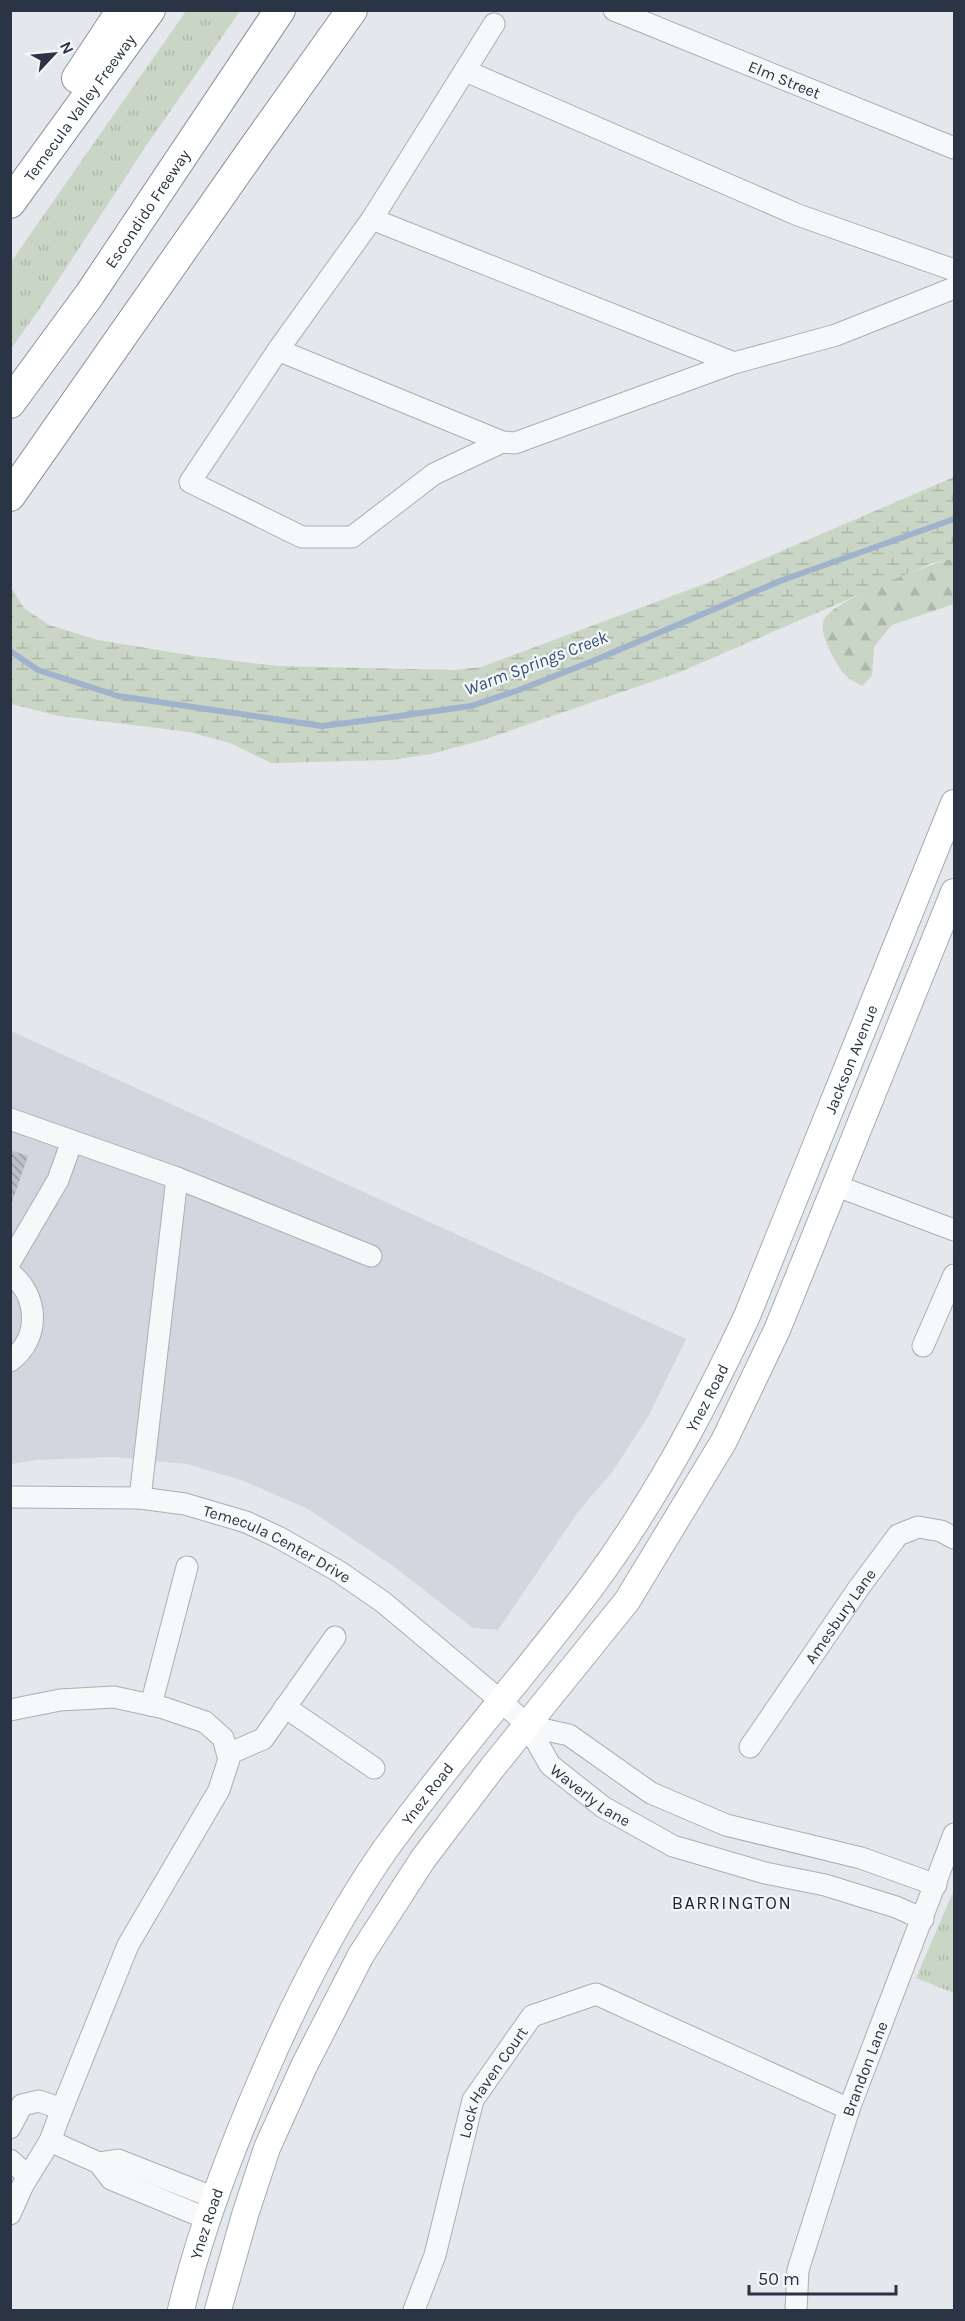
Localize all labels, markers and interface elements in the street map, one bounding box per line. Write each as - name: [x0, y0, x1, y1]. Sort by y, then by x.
- north arrow: [24, 24, 84, 84]
- street label: Temecula Valley Freeway: [20, 30, 140, 185]
- text: N: [56, 38, 78, 57]
- street label: Elm Street: [745, 57, 823, 103]
- street label: Escondido Freeway: [101, 145, 194, 272]
- water label: Warm Springs Creek: [461, 625, 612, 700]
- street label: Jackson Avenue: [821, 1002, 882, 1116]
- street label: Ynez Road: [682, 1361, 733, 1435]
- street label: Temecula Center Drive: [201, 1501, 354, 1587]
- street label: Amesbury Lane: [801, 1565, 880, 1667]
- street label: Ynez Road: [397, 1759, 458, 1829]
- street label: Waverly Lane: [546, 1760, 634, 1830]
- district label: BARRINGTON: [672, 1892, 792, 1914]
- street label: Brandon Lane: [838, 2019, 892, 2119]
- street label: Lock Haven Court: [455, 2023, 532, 2140]
- street label: Ynez Road: [186, 2186, 227, 2262]
- scale bar: [749, 2258, 896, 2296]
- text: 50 m: [758, 2268, 800, 2290]

